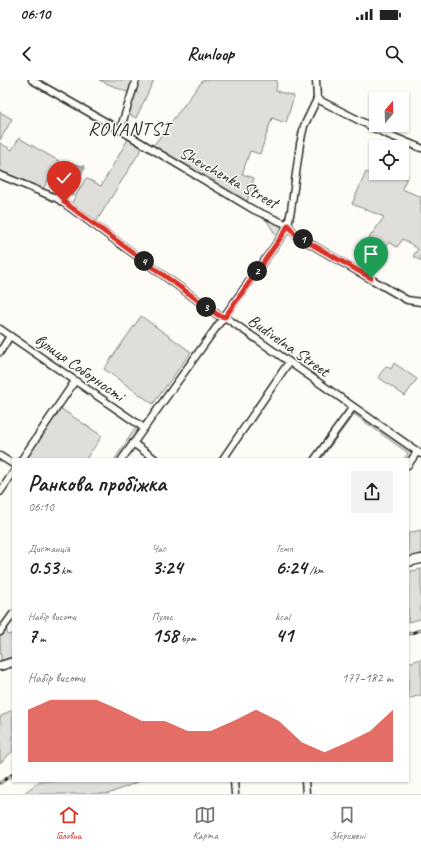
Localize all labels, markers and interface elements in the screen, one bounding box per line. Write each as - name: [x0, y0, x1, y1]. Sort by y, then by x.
- text: 06:10: [20, 5, 50, 24]
- icon: back: [16, 43, 38, 65]
- text: Runloop: [187, 43, 234, 65]
- icon: search: [383, 43, 405, 65]
- north arrow: [369, 92, 409, 132]
- map controls: [369, 92, 409, 180]
- district label: ROVANTSI: [88, 117, 173, 141]
- button: locate: [369, 140, 409, 180]
- street label: Shevchenka Street: [176, 142, 284, 214]
- pin: [47, 161, 81, 202]
- icon: check: [53, 167, 75, 189]
- pin: 1: [293, 229, 313, 249]
- text: 1: [301, 232, 305, 246]
- pin: [354, 237, 388, 278]
- icon: arrive: [360, 243, 382, 265]
- pin: 4: [134, 251, 154, 271]
- text: 4: [142, 254, 146, 268]
- pin: 2: [247, 261, 267, 281]
- text: 2: [255, 264, 259, 278]
- pin: 3: [196, 297, 216, 317]
- text: 3: [204, 300, 208, 314]
- street label: Budivelna Street: [244, 310, 336, 383]
- street label: вулиця Соборності: [31, 329, 130, 407]
- text: Ранкова пробіжка: [28, 470, 166, 498]
- button: share: [351, 471, 393, 513]
- text: 06:10: [28, 499, 54, 515]
- text: Дистанція: [28, 541, 70, 555]
- text: Час: [152, 541, 166, 555]
- text: Темп: [275, 541, 293, 555]
- text: 0.53: [28, 555, 59, 580]
- text: 3:24: [152, 555, 183, 580]
- text: 6:24: [275, 555, 307, 580]
- text: km: [59, 563, 72, 577]
- text: /km: [307, 563, 324, 577]
- text: Набір висоти: [28, 609, 76, 623]
- text: Пульс: [152, 609, 173, 623]
- text: kcal: [275, 609, 290, 623]
- text: 7: [28, 623, 37, 648]
- text: 158: [152, 623, 178, 648]
- text: 41: [275, 623, 293, 648]
- text: m: [37, 631, 46, 645]
- text: bpm: [178, 631, 196, 645]
- text: Набір висоти: [28, 670, 85, 686]
- text: 177–182 m: [342, 670, 393, 686]
- tab: Головна: [56, 804, 81, 842]
- tab: Карта: [193, 804, 218, 842]
- tab: Збережені: [329, 804, 365, 842]

